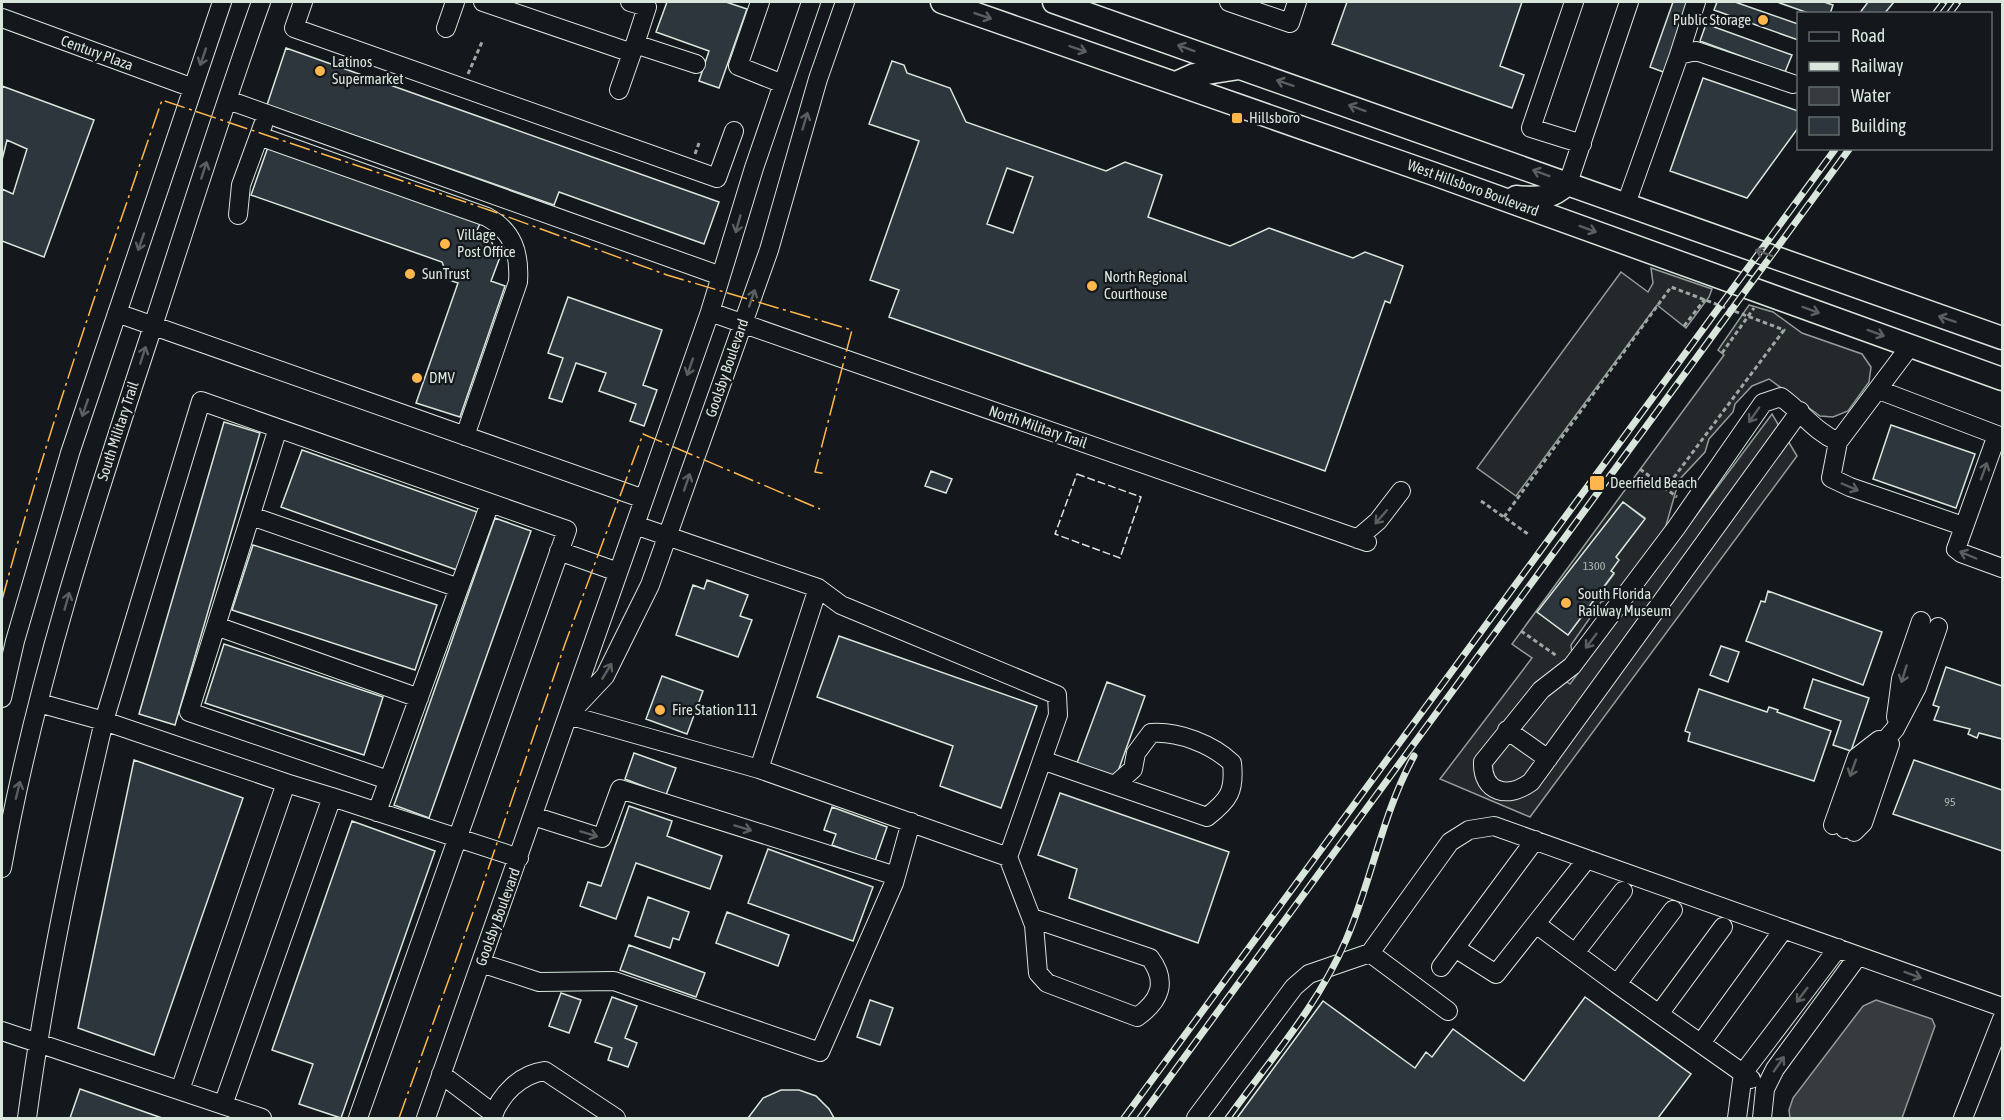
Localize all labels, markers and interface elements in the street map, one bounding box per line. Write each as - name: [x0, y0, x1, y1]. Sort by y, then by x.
- one-way arrow: [973, 11, 992, 22]
- place label: Public Storage: [1673, 11, 1751, 28]
- legend: [1797, 12, 1992, 150]
- marker: Public Storage: [1756, 13, 1770, 27]
- text: Road: [1851, 25, 1885, 46]
- street label: Century Plaza: [59, 32, 136, 73]
- one-way arrow: [1177, 42, 1196, 53]
- one-way arrow: [1068, 44, 1087, 55]
- one-way arrow: [197, 47, 208, 66]
- place label: Latinos Supermarket: [332, 53, 404, 87]
- text: Railway: [1851, 55, 1903, 76]
- marker: Latinos Supermarket: [313, 64, 327, 78]
- one-way arrow: [1276, 77, 1295, 88]
- text: Water: [1851, 85, 1891, 106]
- one-way arrow: [1348, 102, 1367, 113]
- place label: Hillsboro: [1249, 109, 1300, 126]
- marker: Hillsboro: [1230, 111, 1244, 125]
- one-way arrow: [800, 112, 811, 131]
- text: Building: [1851, 115, 1906, 136]
- street label: West Hillsboro Boulevard: [1405, 156, 1541, 219]
- one-way arrow: [200, 161, 211, 180]
- one-way arrow: [1532, 167, 1550, 178]
- one-way arrow: [732, 214, 743, 233]
- one-way arrow: [1578, 225, 1597, 236]
- place label: Village Post Office: [457, 226, 516, 260]
- one-way arrow: [135, 232, 146, 251]
- marker: Village Post Office: [438, 237, 452, 251]
- one-way arrow: [1755, 247, 1774, 258]
- place label: SunTrust: [422, 265, 470, 282]
- marker: SunTrust: [403, 267, 417, 281]
- place label: North Regional Courthouse: [1104, 268, 1187, 302]
- marker: North Regional Courthouse: [1085, 279, 1099, 293]
- one-way arrow: [747, 289, 758, 308]
- one-way arrow: [1801, 305, 1820, 316]
- one-way arrow: [1938, 312, 1957, 323]
- street label: Goolsby Boulevard: [702, 316, 751, 419]
- one-way arrow: [1866, 328, 1884, 339]
- one-way arrow: [139, 346, 150, 365]
- one-way arrow: [684, 357, 695, 376]
- place label: DMV: [429, 369, 455, 386]
- marker: DMV: [410, 371, 424, 385]
- street label: South Military Trail: [93, 379, 142, 483]
- one-way arrow: [79, 398, 90, 417]
- street label: North Military Trail: [987, 402, 1090, 451]
- one-way arrow: [1748, 406, 1760, 422]
- one-way arrow: [1979, 463, 1990, 481]
- one-way arrow: [682, 473, 693, 492]
- marker: Deerfield Beach: [1588, 474, 1606, 492]
- place label: Deerfield Beach: [1610, 474, 1697, 491]
- one-way arrow: [1841, 482, 1859, 493]
- one-way arrow: [1374, 509, 1387, 525]
- one-way arrow: [1959, 549, 1977, 560]
- house number: 1300: [1583, 559, 1606, 573]
- place label: South Florida Railway Museum: [1578, 585, 1671, 619]
- one-way arrow: [62, 592, 73, 611]
- marker: South Florida Railway Museum: [1559, 596, 1573, 610]
- one-way arrow: [1585, 633, 1598, 649]
- one-way arrow: [601, 663, 613, 680]
- one-way arrow: [1898, 664, 1909, 683]
- place label: Fire Station 111: [672, 701, 758, 718]
- marker: Fire Station 111: [653, 703, 667, 717]
- one-way arrow: [1847, 758, 1858, 776]
- one-way arrow: [12, 781, 24, 800]
- house number: 95: [1944, 795, 1956, 809]
- one-way arrow: [733, 823, 752, 834]
- one-way arrow: [579, 829, 598, 840]
- street label: Goolsby Boulevard: [472, 866, 523, 968]
- one-way arrow: [1904, 971, 1922, 982]
- one-way arrow: [1796, 987, 1809, 1003]
- one-way arrow: [1773, 1057, 1785, 1073]

